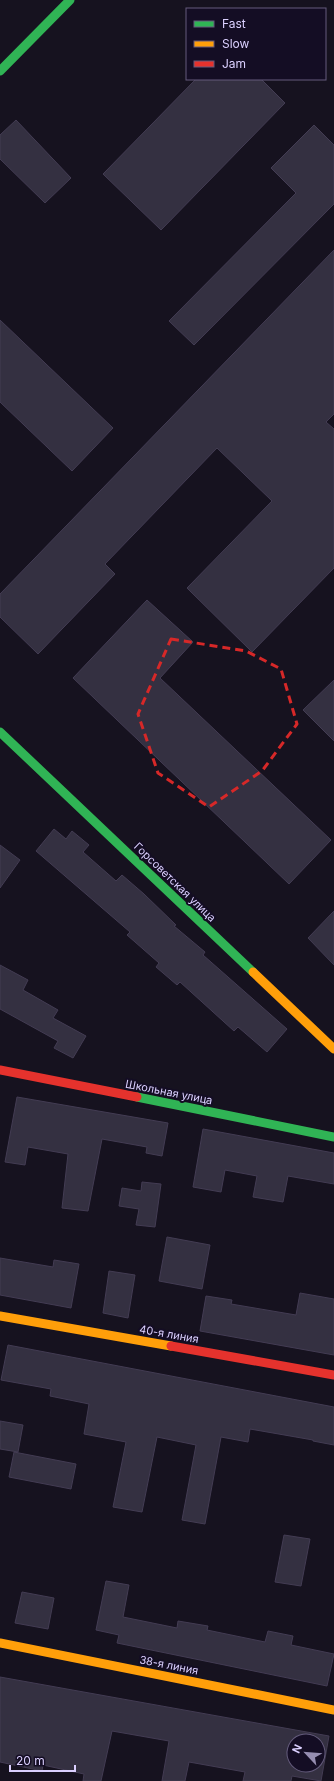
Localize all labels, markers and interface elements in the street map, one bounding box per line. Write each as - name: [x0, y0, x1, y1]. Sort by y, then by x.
- legend: [186, 8, 326, 80]
- text: Fast: [222, 16, 246, 31]
- text: Slow: [222, 36, 250, 51]
- text: Jam: [222, 56, 246, 71]
- street label: Горсоветская улица: [131, 839, 219, 925]
- street label: Школьная улица: [124, 1077, 214, 1107]
- street label: 40-я линия: [138, 1322, 200, 1346]
- street label: 38-я линия: [138, 1652, 200, 1678]
- north arrow: [286, 1733, 326, 1773]
- text: N: [289, 1742, 305, 1755]
- scale bar: [10, 1747, 75, 1773]
- text: 20 m: [16, 1753, 45, 1768]

